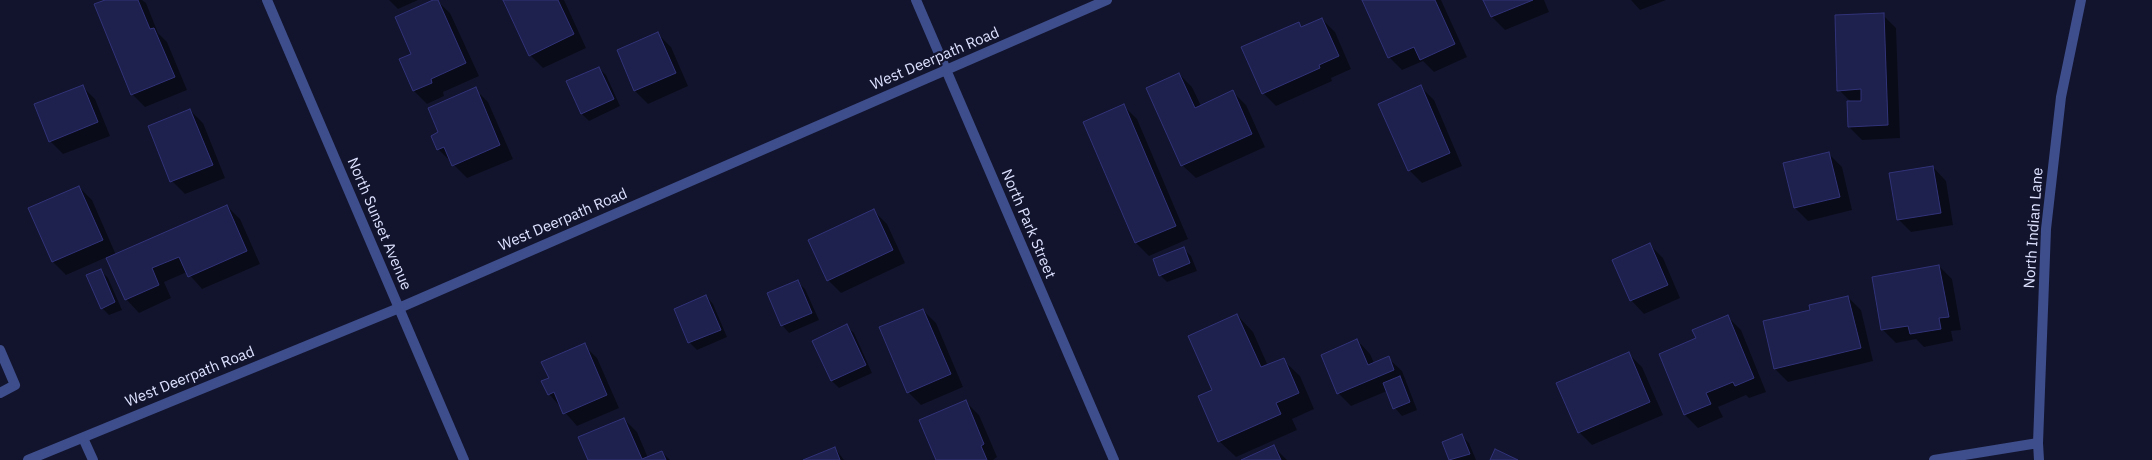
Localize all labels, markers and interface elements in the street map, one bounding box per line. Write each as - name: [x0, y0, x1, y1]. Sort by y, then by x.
- street label: West Deerpath Road: [868, 24, 1002, 94]
- street label: North Sunset Avenue: [343, 155, 415, 293]
- street label: North Park Street: [997, 167, 1059, 281]
- street label: North Indian Lane: [2021, 167, 2047, 289]
- street label: West Deerpath Road: [496, 185, 630, 255]
- street label: West Deerpath Road: [123, 343, 257, 411]

